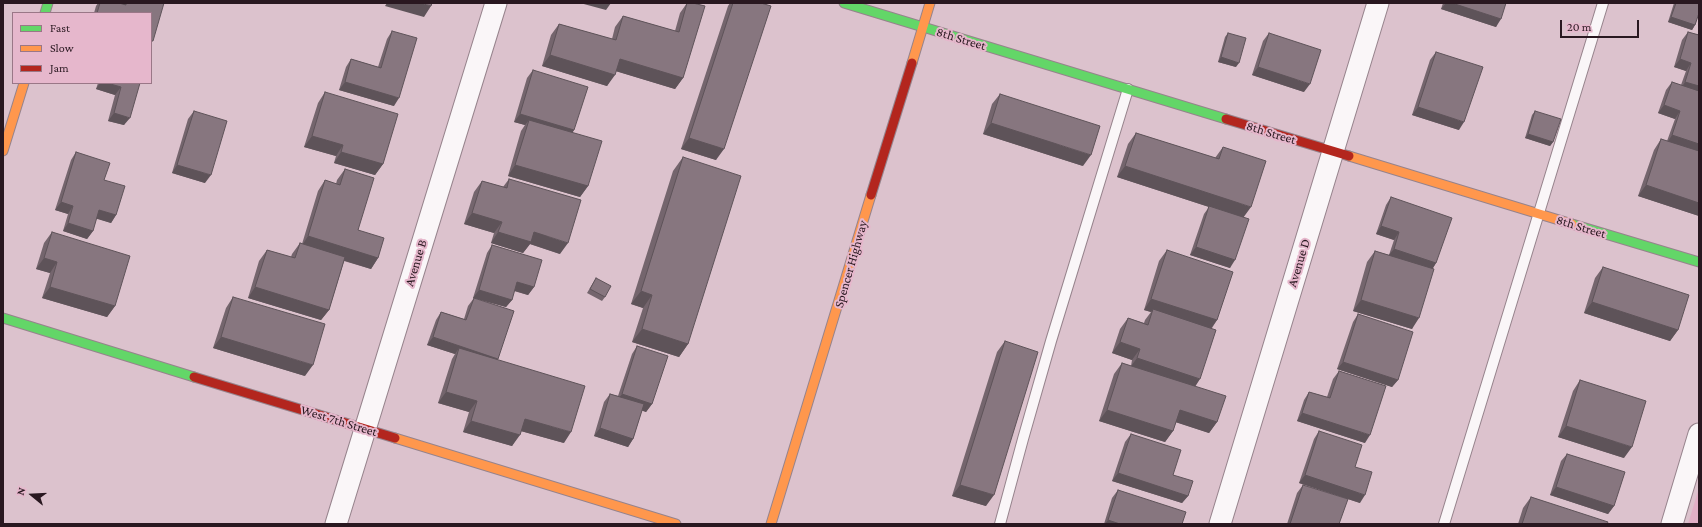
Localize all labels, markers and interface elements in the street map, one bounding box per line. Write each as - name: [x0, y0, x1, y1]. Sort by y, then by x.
- legend: [12, 12, 152, 84]
- scale bar: [1562, 12, 1641, 38]
- text: 20 m: [1567, 20, 1591, 34]
- text: Fast: [50, 21, 70, 35]
- street label: 8th Street: [934, 24, 988, 54]
- text: Slow: [50, 41, 74, 55]
- text: Jam: [50, 61, 69, 75]
- street label: 8th Street: [1244, 118, 1298, 148]
- street label: 8th Street: [1554, 212, 1608, 242]
- street label: Spencer Highway: [831, 218, 871, 310]
- street label: Avenue D: [1284, 237, 1314, 289]
- street label: Avenue B: [402, 238, 430, 288]
- street label: West 7th Street: [299, 402, 379, 440]
- north arrow: [12, 475, 52, 515]
- text: N: [14, 486, 27, 497]

